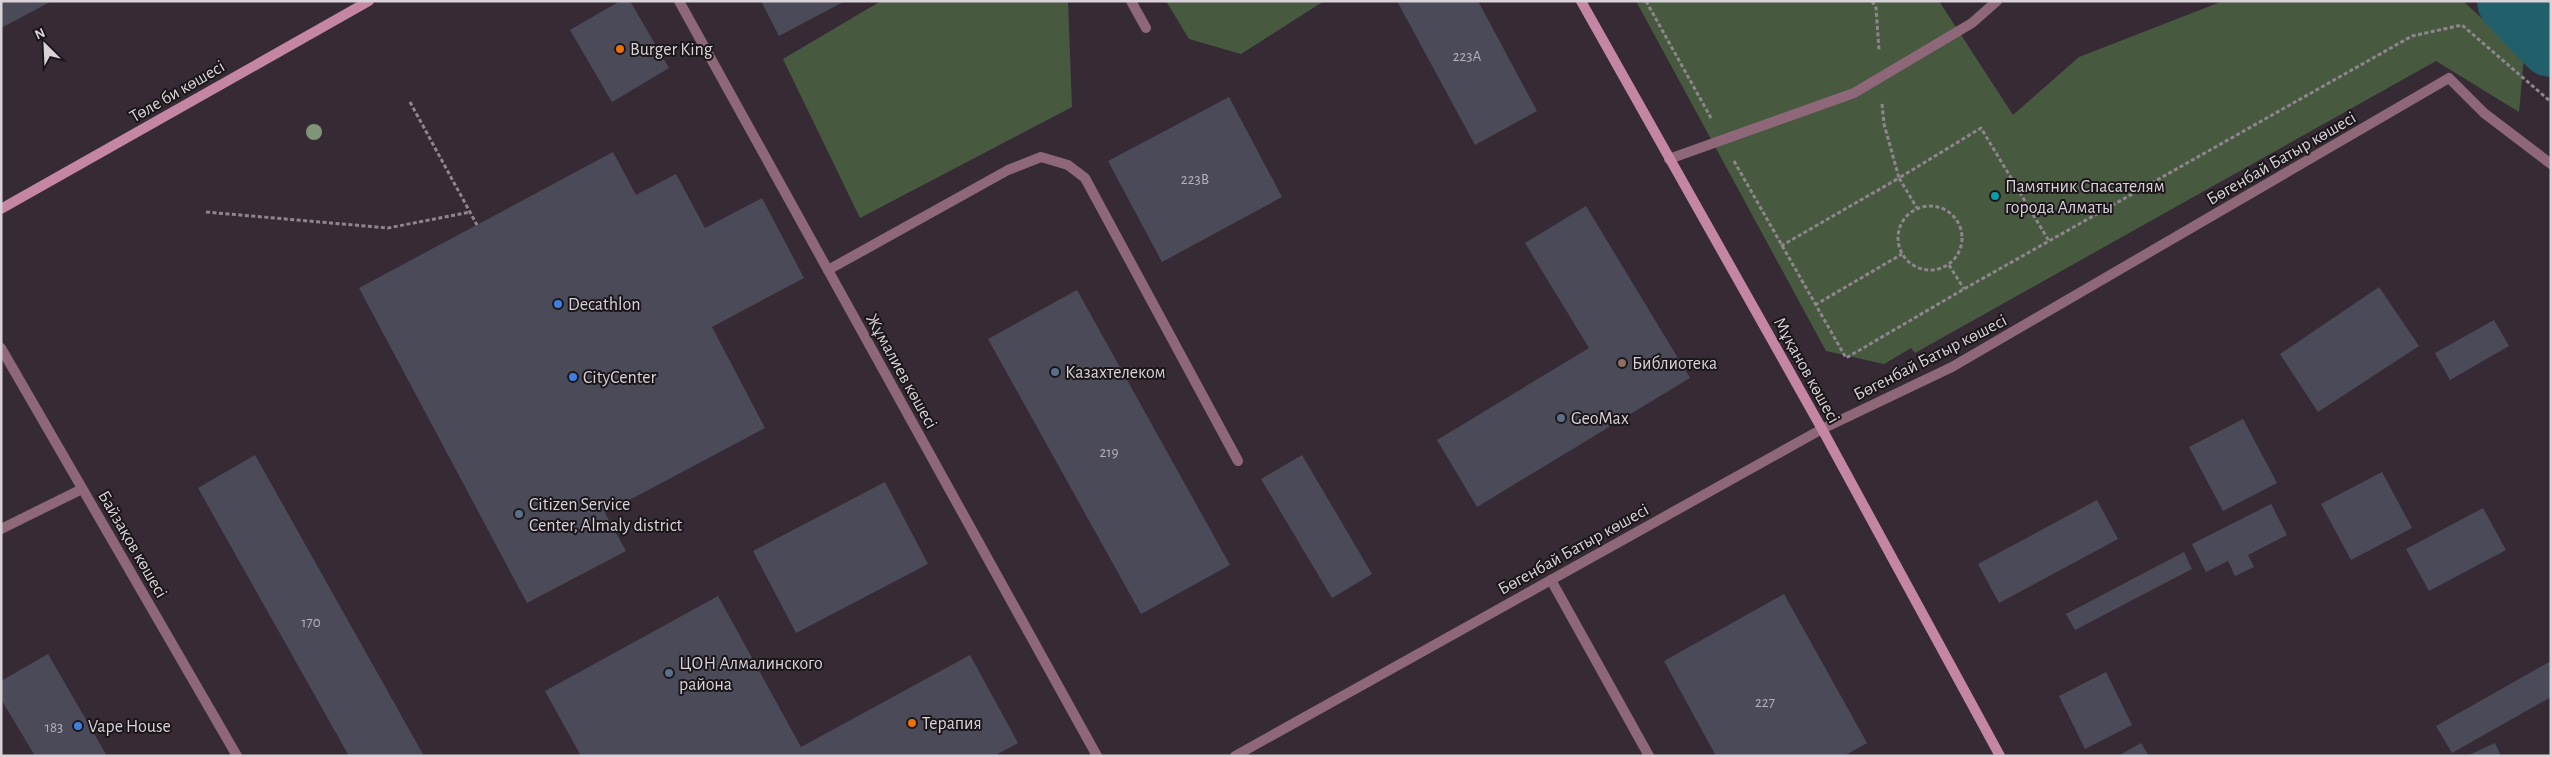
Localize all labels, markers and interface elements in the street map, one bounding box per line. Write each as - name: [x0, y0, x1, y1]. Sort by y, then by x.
- north arrow: [20, 20, 70, 70]
- text: N: [33, 26, 47, 42]
- place label: Burger King: [630, 41, 713, 59]
- marker: Burger King: [614, 43, 626, 55]
- house number: 223А: [1453, 49, 1482, 64]
- street label: Төле би көшесі: [127, 57, 228, 126]
- street label: Бөгенбай Батыр көшесі: [2203, 108, 2359, 209]
- house number: 223В: [1181, 172, 1209, 187]
- place label: Памятник Спасателям города Алматы: [2005, 178, 2165, 217]
- marker: Памятник Спасателям города Алматы: [1989, 190, 2001, 202]
- place label: Decathlon: [568, 296, 641, 314]
- marker: Decathlon: [552, 298, 564, 310]
- street label: Жұмалиев көшесі: [862, 311, 940, 432]
- street label: Бөгенбай Батыр көшесі: [1850, 311, 2010, 404]
- street label: Мұқанов көшесі: [1770, 315, 1843, 426]
- place label: Библиотека: [1632, 354, 1717, 373]
- marker: Библиотека: [1616, 357, 1628, 369]
- place label: Казахтелеком: [1065, 364, 1166, 382]
- marker: Казахтелеком: [1049, 366, 1061, 378]
- place label: CityCenter: [583, 369, 657, 387]
- marker: CityCenter: [567, 371, 579, 383]
- place label: GeoMax: [1571, 410, 1629, 428]
- marker: GeoMax: [1555, 412, 1567, 424]
- house number: 219: [1099, 445, 1119, 460]
- street label: Байзақов көшесі: [94, 488, 170, 601]
- place label: Citizen Service Center, Almaly district: [529, 496, 683, 535]
- street label: Бөгенбай Батыр көшесі: [1495, 500, 1652, 599]
- marker: Citizen Service Center, Almaly district: [513, 508, 525, 520]
- house number: 170: [301, 615, 321, 630]
- place label: ЦОН Алмалинского района: [679, 655, 823, 694]
- marker: ЦОН Алмалинского района: [663, 667, 675, 679]
- house number: 227: [1755, 695, 1775, 710]
- place label: Терапия: [922, 715, 982, 733]
- marker: Терапия: [906, 717, 918, 729]
- place label: Vape House: [88, 718, 171, 736]
- house number: 183: [45, 720, 63, 735]
- marker: Vape House: [72, 720, 84, 732]

